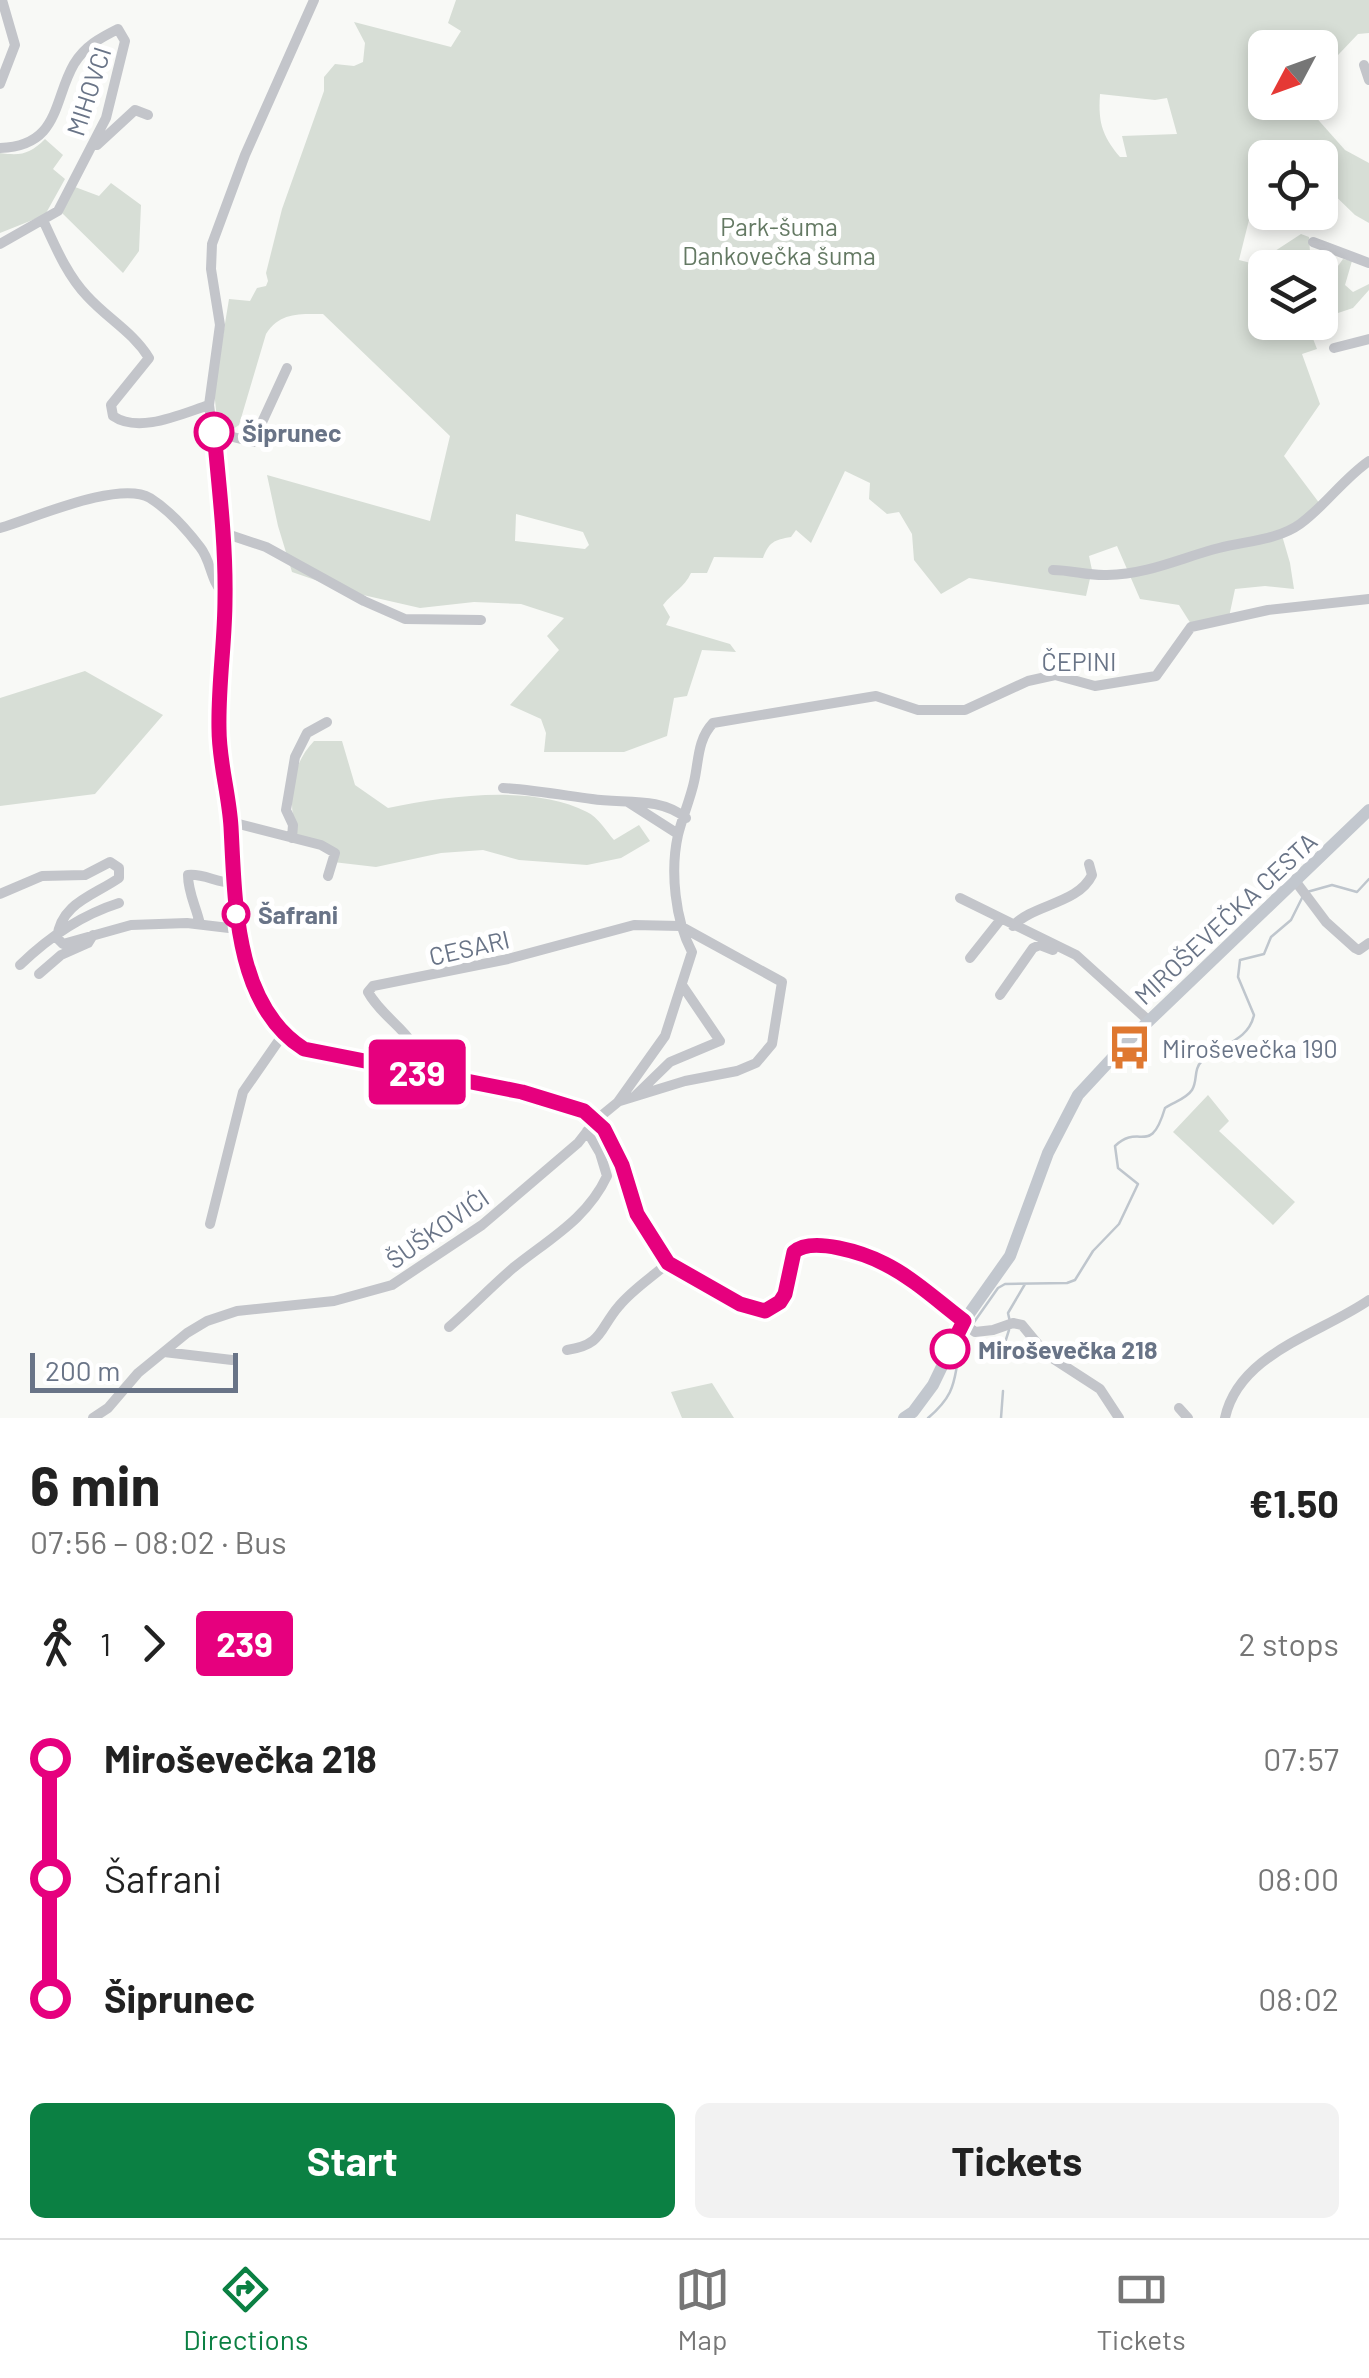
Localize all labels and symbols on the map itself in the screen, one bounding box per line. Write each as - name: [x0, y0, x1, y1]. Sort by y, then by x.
- north arrow: [1248, 30, 1338, 120]
- street label: MIHOVCI: [60, 43, 116, 139]
- park label: Park-šuma Dankovečka šuma: [682, 211, 876, 270]
- marker: Šiprunec: [195, 413, 233, 451]
- place label: Šiprunec: [242, 417, 341, 447]
- street label: ČEPINI: [1042, 646, 1116, 676]
- street label: MIROŠEVEČKA CESTA: [1128, 826, 1322, 1010]
- place label: Šafrani: [258, 899, 338, 929]
- marker: Šafrani: [223, 901, 249, 927]
- street label: CESARI: [426, 923, 512, 971]
- bus stop icon: Miroševečka 190: [1105, 1024, 1153, 1072]
- place label: Miroševečka 190: [1162, 1033, 1338, 1063]
- line badge: 239: [360, 1040, 474, 1104]
- street label: ŠUŠKOVIĆI: [380, 1182, 494, 1274]
- marker: Miroševečka 218: [931, 1330, 969, 1368]
- place label: Miroševečka 218: [978, 1334, 1157, 1364]
- scale bar: [30, 1348, 238, 1392]

